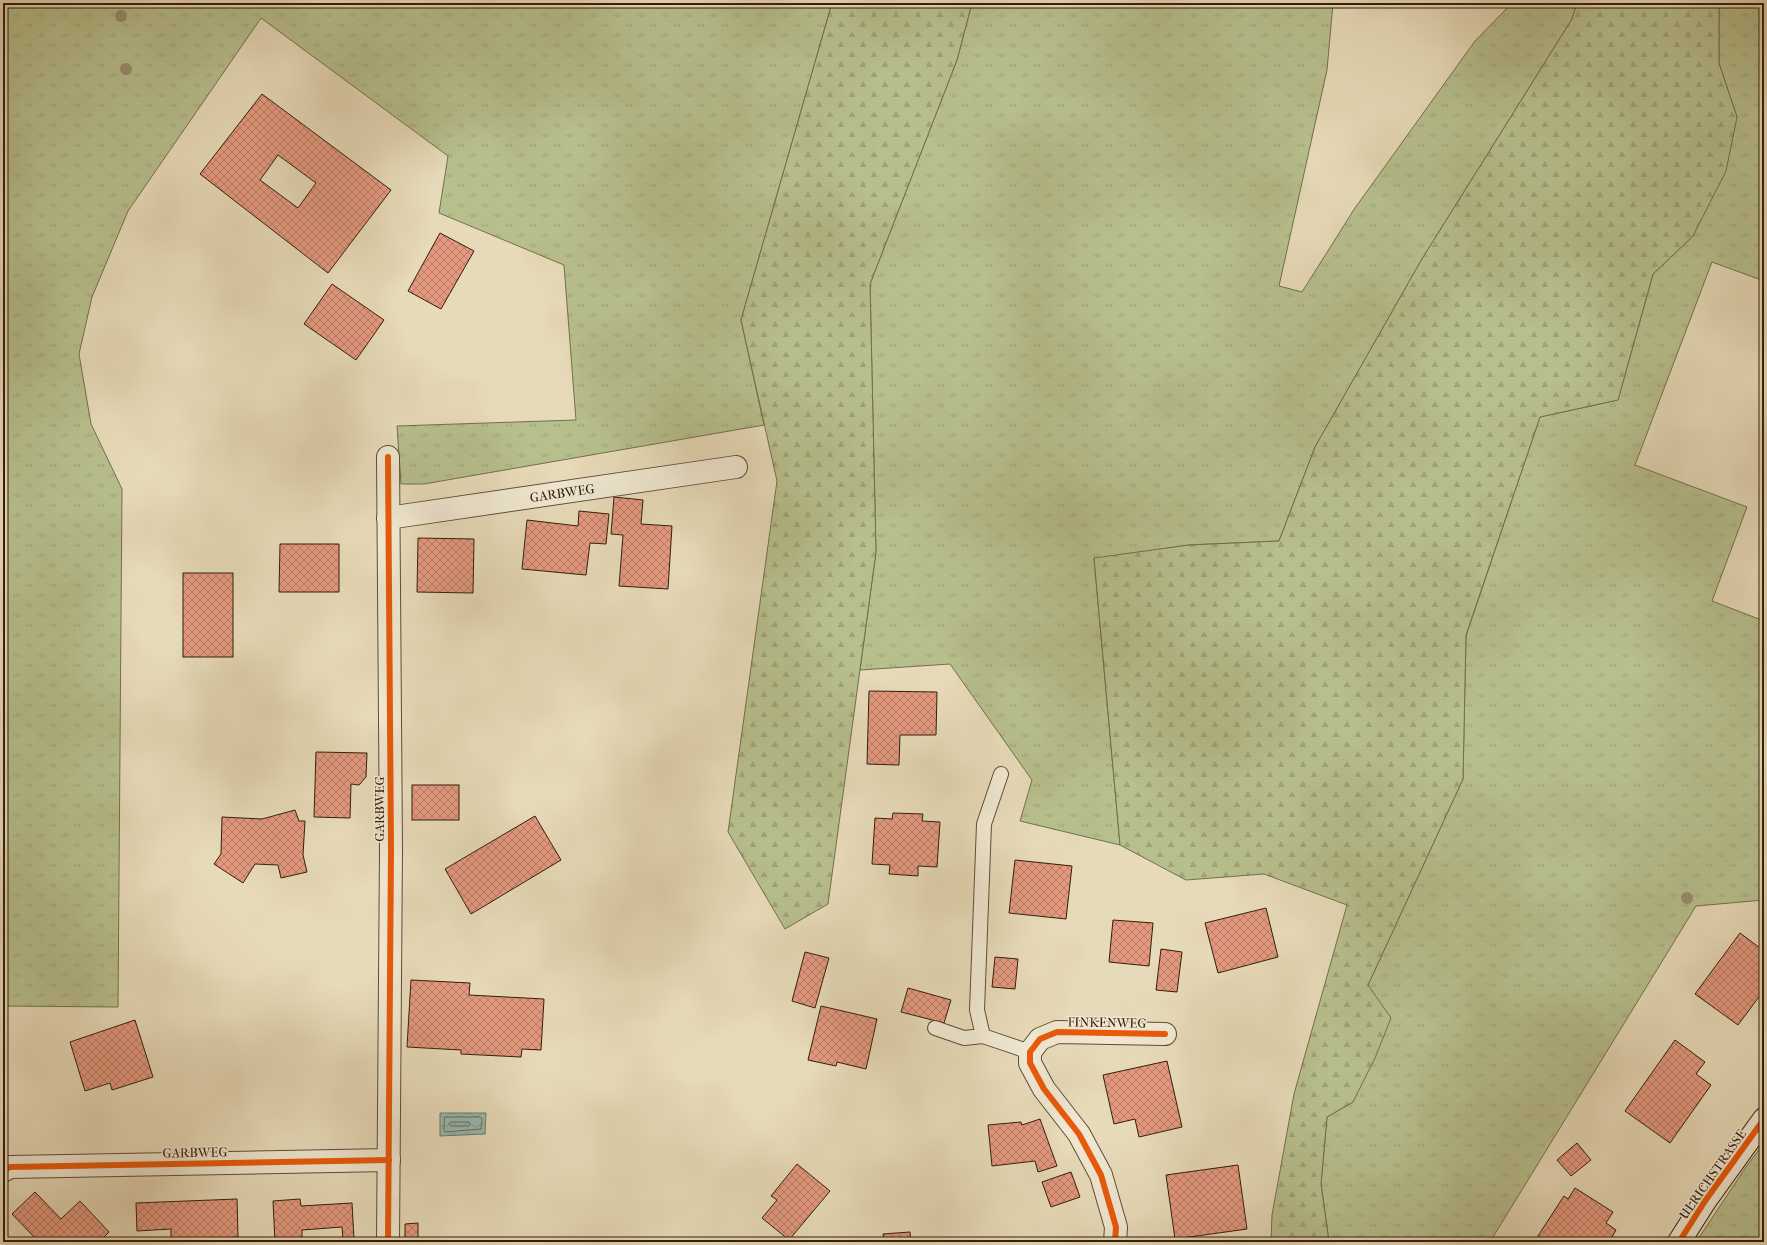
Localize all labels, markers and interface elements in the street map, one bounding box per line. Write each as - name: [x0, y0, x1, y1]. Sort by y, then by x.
- street label: GARBWEG: [529, 481, 596, 505]
- street label: GARBWEG: [372, 776, 387, 842]
- street label: FINKENWEG: [1067, 1014, 1147, 1031]
- street label: ULRICHSTRASSE: [1676, 1127, 1749, 1222]
- street label: GARBWEG: [162, 1144, 228, 1161]

